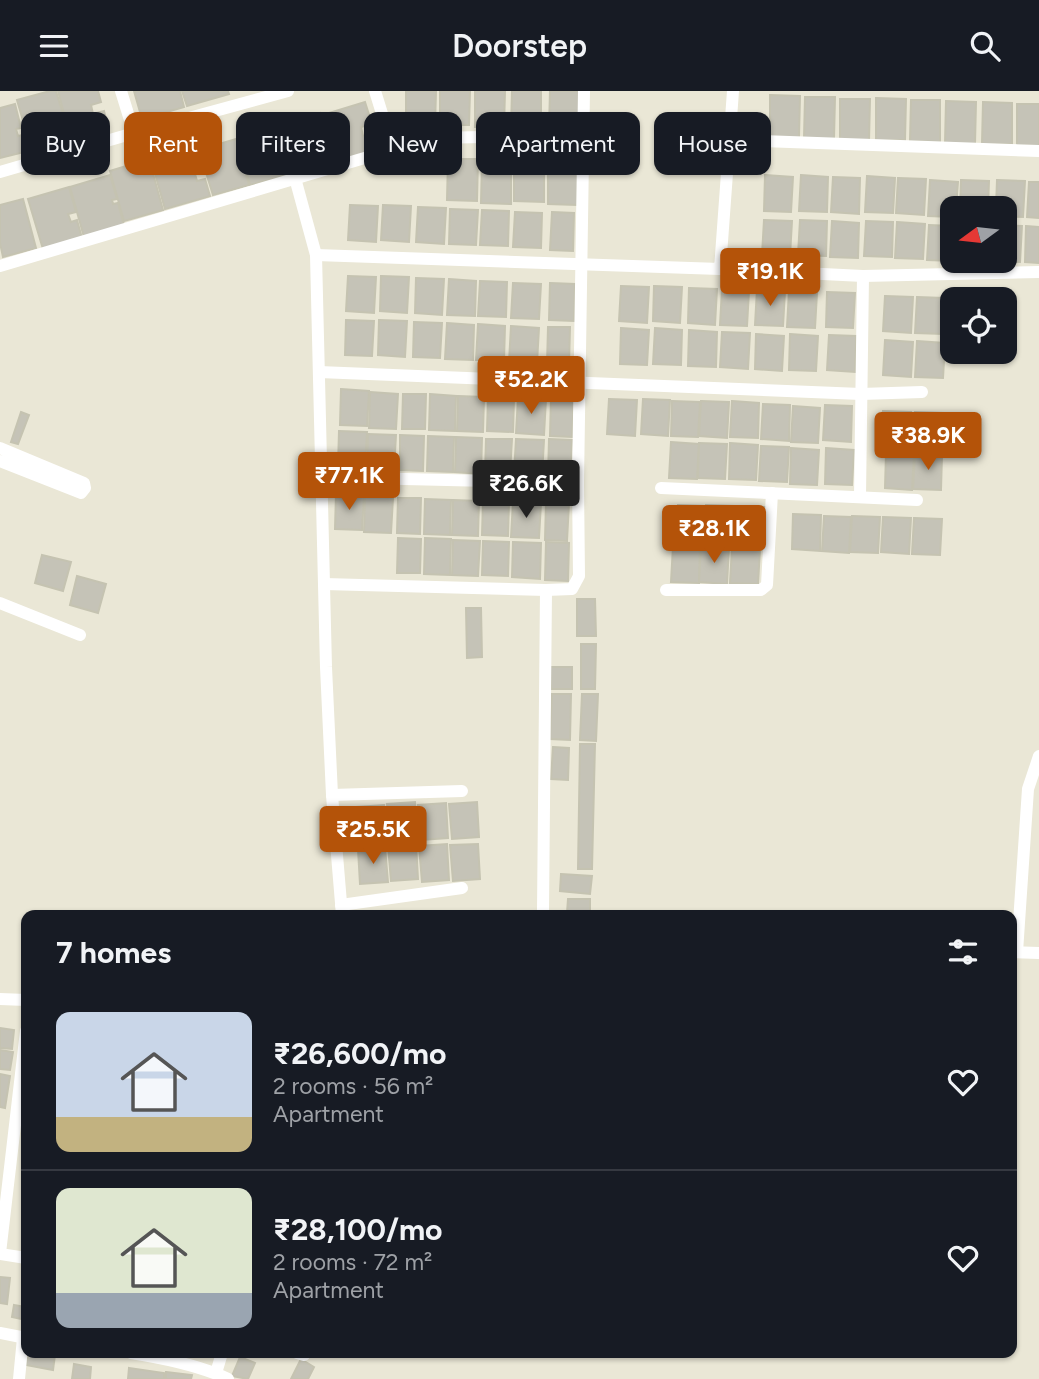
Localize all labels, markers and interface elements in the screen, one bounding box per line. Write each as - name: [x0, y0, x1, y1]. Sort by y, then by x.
- icon: menu: [35, 27, 73, 65]
- text: Doorstep: [452, 27, 587, 65]
- icon: search: [966, 27, 1004, 65]
- chip: Buy: [21, 112, 110, 175]
- chip: Rent: [124, 112, 222, 175]
- chip: Filters: [236, 112, 350, 175]
- chip: New: [364, 112, 462, 175]
- chip: Apartment: [476, 112, 640, 175]
- chip: House: [654, 112, 771, 175]
- north arrow: [940, 196, 1017, 273]
- map controls: [940, 196, 1017, 364]
- pin: ₹19.1K: [713, 249, 827, 308]
- text: ₹19.1K: [736, 257, 804, 285]
- button: locate: [940, 287, 1017, 364]
- pin: ₹52.2K: [474, 357, 588, 416]
- text: ₹52.2K: [494, 365, 568, 393]
- pin: ₹38.9K: [871, 413, 985, 472]
- text: ₹38.9K: [890, 421, 966, 449]
- pin: ₹77.1K: [292, 453, 406, 512]
- text: ₹77.1K: [314, 461, 384, 489]
- pin: ₹26.6K: [469, 461, 583, 520]
- text: ₹26.6K: [489, 469, 563, 497]
- pin: ₹28.1K: [657, 505, 771, 565]
- text: ₹28.1K: [678, 514, 750, 542]
- pin: ₹25.5K: [316, 807, 430, 866]
- text: ₹25.5K: [336, 815, 410, 843]
- icon: filters: [944, 933, 982, 971]
- text: 7 homes: [56, 934, 171, 971]
- text: ₹26,600/mo: [273, 1035, 446, 1072]
- icon: home: [112, 1040, 196, 1124]
- icon: heart: [944, 1063, 982, 1101]
- text: 2 rooms · 56 m²: [273, 1072, 433, 1100]
- text: Apartment: [273, 1100, 384, 1128]
- text: ₹28,100/mo: [273, 1211, 443, 1248]
- icon: home: [112, 1216, 196, 1300]
- icon: heart: [944, 1239, 982, 1277]
- text: 2 rooms · 72 m²: [273, 1248, 432, 1276]
- text: Apartment: [273, 1276, 384, 1304]

